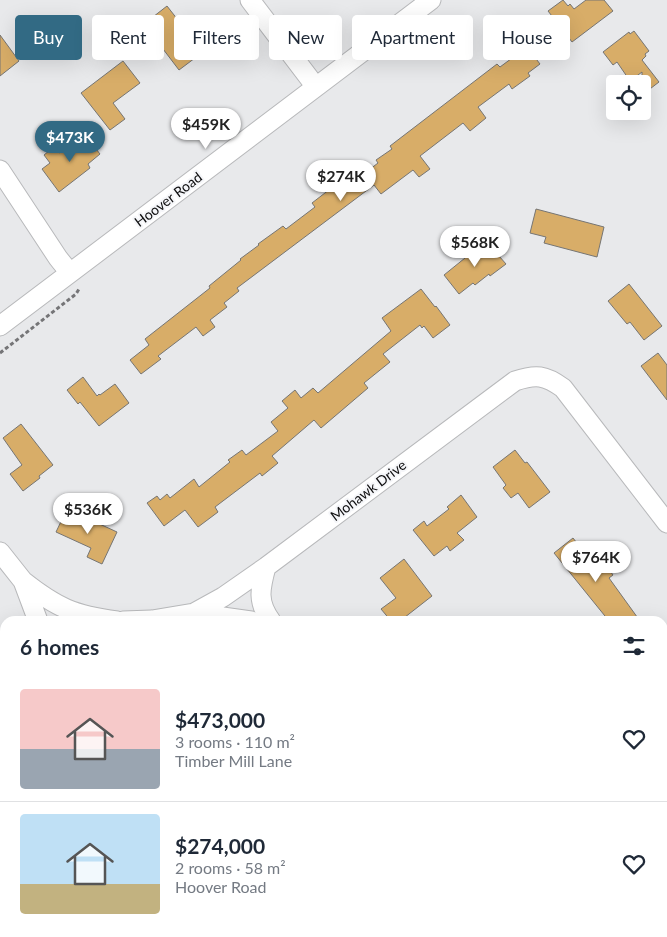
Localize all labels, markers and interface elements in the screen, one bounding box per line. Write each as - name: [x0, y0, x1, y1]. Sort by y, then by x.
- chip: Buy: [15, 15, 82, 60]
- chip: Rent: [92, 15, 164, 60]
- chip: Filters: [174, 15, 259, 60]
- chip: New: [269, 15, 342, 60]
- chip: Apartment: [352, 15, 473, 60]
- chip: House: [483, 15, 570, 60]
- map controls: [606, 75, 651, 120]
- button: locate: [606, 75, 651, 120]
- pin: $459K: [171, 108, 241, 150]
- text: $459K: [182, 114, 230, 133]
- pin: $473K: [35, 120, 105, 163]
- text: $473K: [46, 127, 94, 146]
- pin: $274K: [306, 160, 376, 202]
- text: $274K: [317, 166, 365, 185]
- street label: Hoover Road: [131, 168, 205, 230]
- pin: $568K: [440, 226, 510, 268]
- text: $568K: [451, 232, 499, 251]
- street label: Mohawk Drive: [327, 456, 409, 524]
- pin: $536K: [53, 492, 123, 535]
- text: $536K: [64, 499, 112, 518]
- pin: $764K: [561, 540, 631, 583]
- text: $764K: [572, 547, 620, 566]
- icon: filters: [620, 632, 648, 660]
- text: 6 homes: [20, 634, 99, 659]
- text: $473,000: [175, 707, 265, 732]
- icon: home: [60, 709, 120, 769]
- icon: heart: [620, 725, 648, 753]
- text: 3 rooms · 110 m²: [175, 732, 295, 751]
- text: Timber Mill Lane: [175, 751, 292, 770]
- text: $274,000: [175, 833, 265, 858]
- icon: home: [60, 834, 120, 894]
- icon: heart: [620, 850, 648, 878]
- text: 2 rooms · 58 m²: [175, 858, 286, 877]
- text: Hoover Road: [175, 877, 266, 896]

